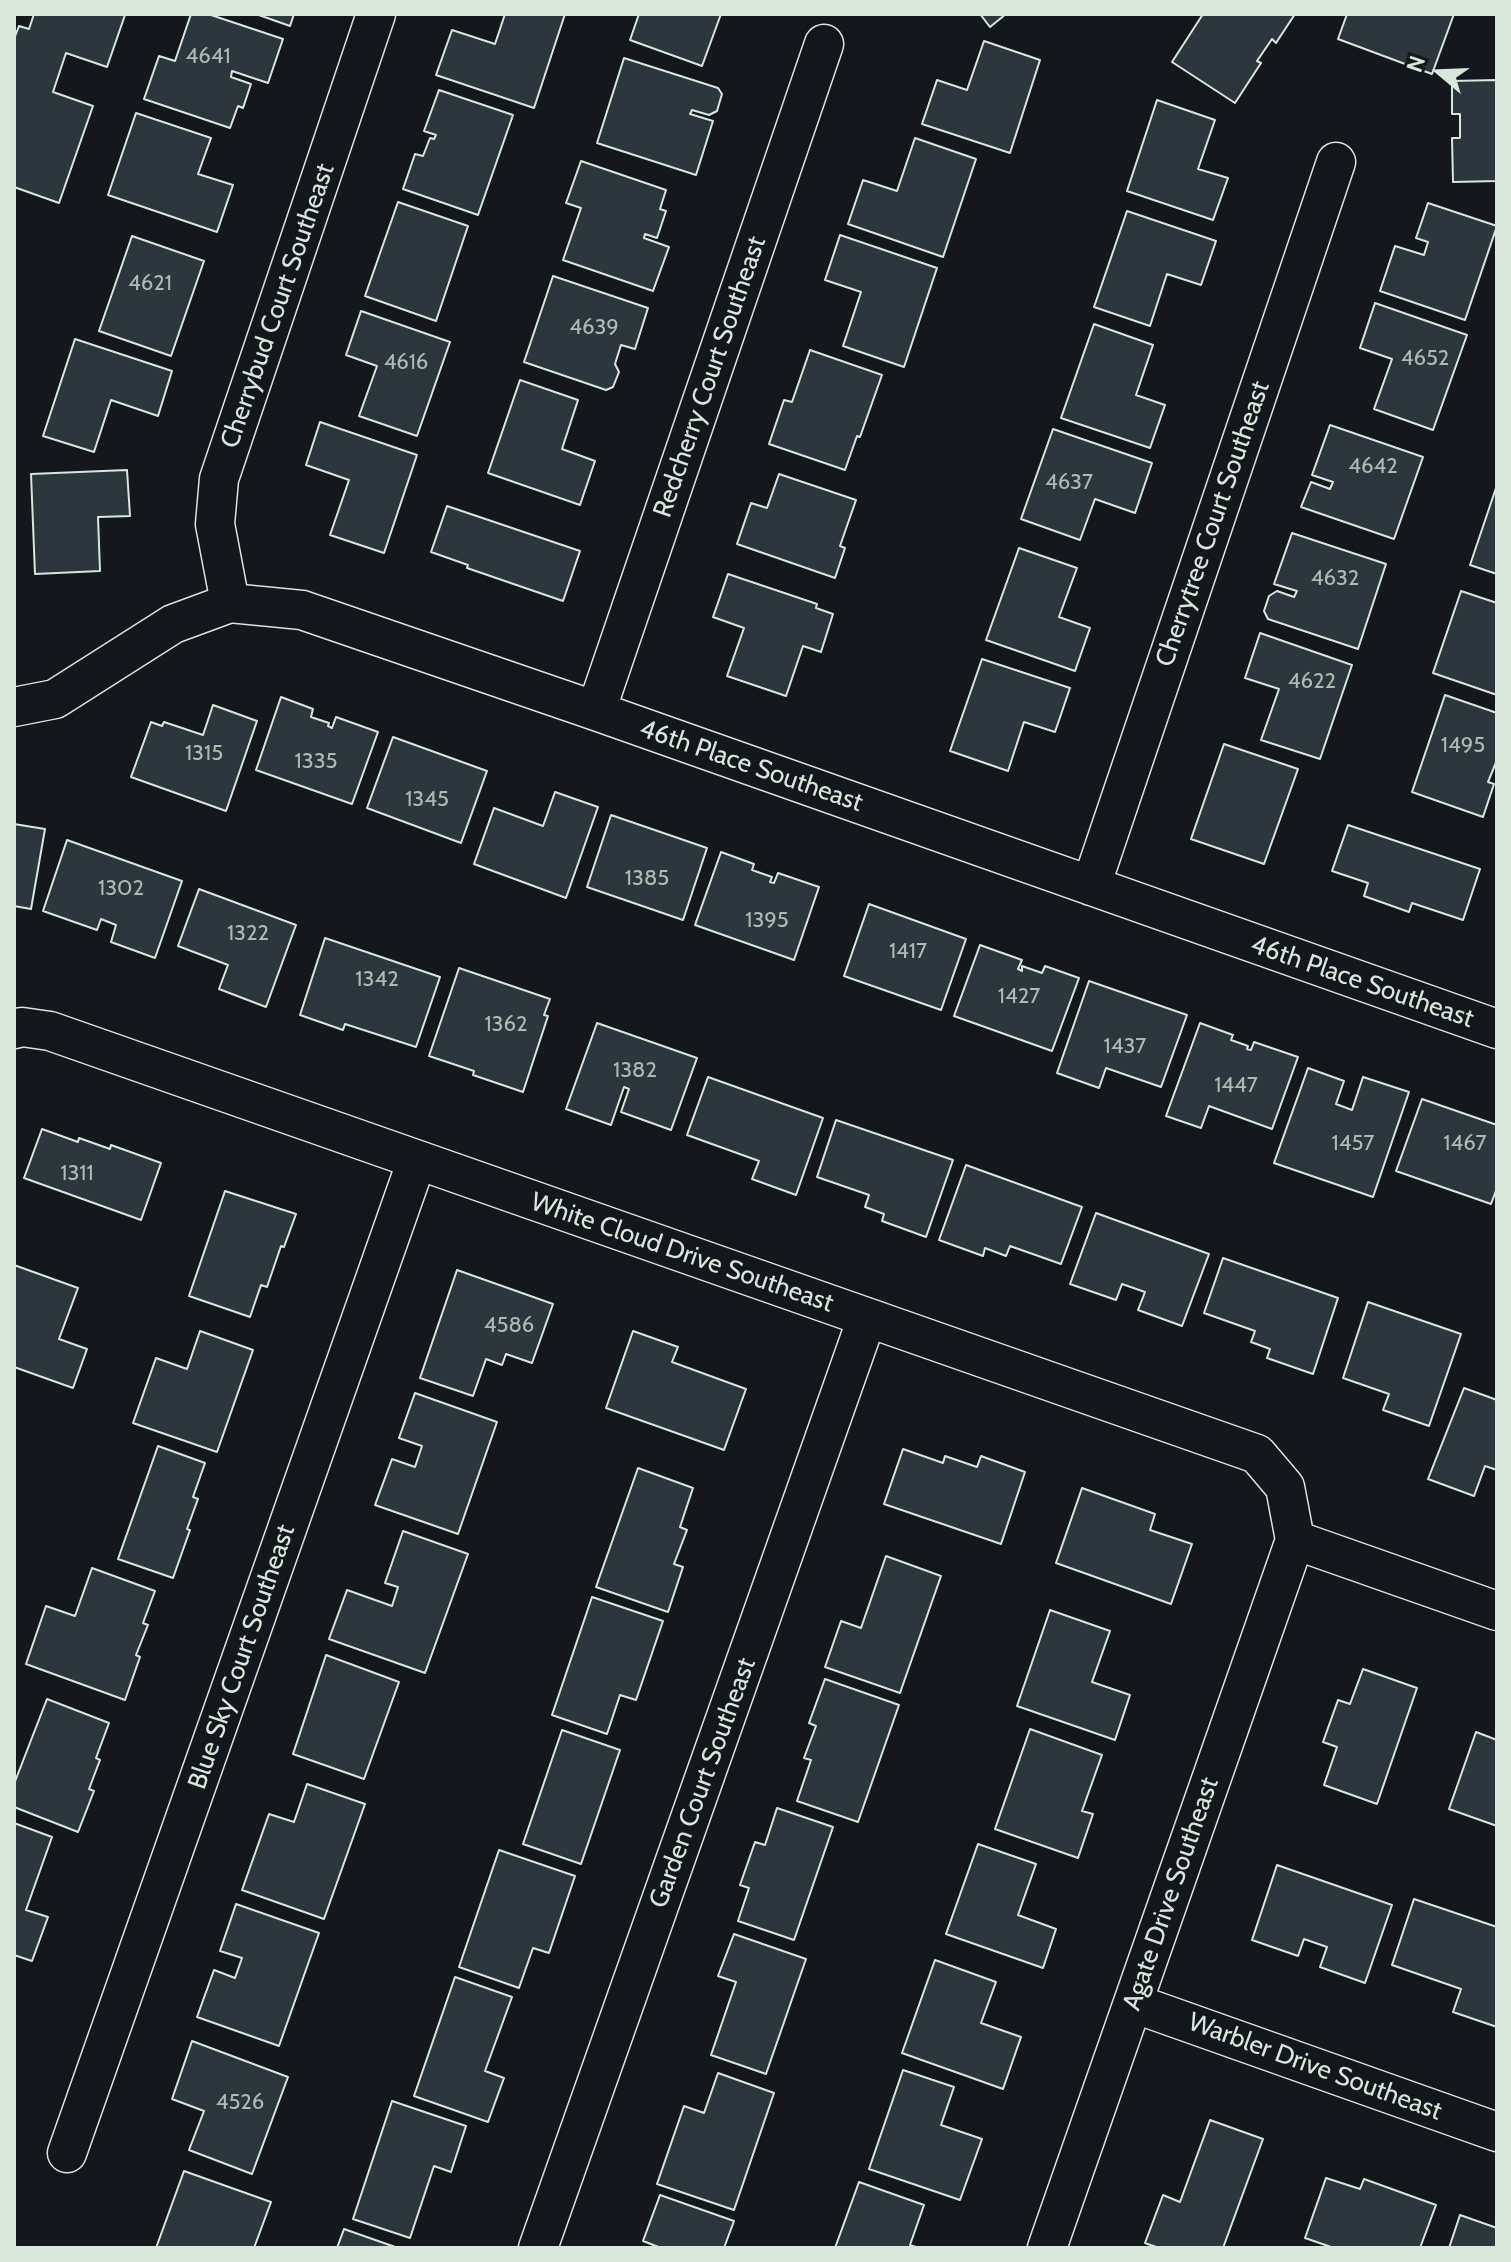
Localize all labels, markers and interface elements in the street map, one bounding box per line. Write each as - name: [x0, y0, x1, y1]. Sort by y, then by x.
- north arrow: [1399, 32, 1479, 112]
- house number: 4641: [185, 44, 231, 70]
- text: N: [1401, 52, 1431, 76]
- street label: Cherrybud Court Southeast: [215, 160, 341, 452]
- street label: Redcherry Court Southeast: [647, 232, 773, 522]
- house number: 4621: [128, 271, 172, 297]
- house number: 4639: [569, 315, 619, 341]
- house number: 4652: [1401, 346, 1449, 372]
- house number: 4616: [384, 350, 428, 376]
- street label: Cherrytree Court Southeast: [1149, 377, 1277, 671]
- house number: 4642: [1348, 454, 1398, 480]
- house number: 4637: [1045, 470, 1093, 496]
- house number: 4632: [1311, 566, 1359, 592]
- house number: 4622: [1288, 669, 1336, 695]
- street label: 46th Place Southeast: [635, 713, 867, 819]
- house number: 1495: [1441, 733, 1485, 759]
- house number: 1315: [185, 741, 223, 767]
- house number: 1335: [295, 749, 337, 775]
- house number: 1345: [405, 787, 449, 813]
- house number: 1385: [625, 866, 669, 892]
- house number: 1302: [98, 876, 144, 902]
- house number: 1395: [745, 908, 789, 934]
- house number: 1322: [227, 921, 269, 947]
- street label: 46th Place Southeast: [1246, 929, 1478, 1035]
- house number: 1417: [889, 939, 927, 965]
- house number: 1342: [355, 967, 399, 993]
- house number: 1427: [998, 984, 1040, 1010]
- house number: 1362: [484, 1012, 528, 1038]
- house number: 1437: [1104, 1034, 1146, 1060]
- house number: 1382: [613, 1058, 657, 1084]
- house number: 1447: [1214, 1073, 1258, 1099]
- house number: 1457: [1332, 1131, 1374, 1157]
- house number: 1467: [1443, 1131, 1487, 1157]
- house number: 1311: [60, 1161, 94, 1187]
- street label: White Cloud Drive Southeast: [527, 1187, 837, 1319]
- house number: 4586: [484, 1313, 534, 1339]
- street label: Blue Sky Court Southeast: [182, 1521, 302, 1793]
- street label: Garden Court Southeast: [643, 1654, 763, 1912]
- street label: Agate Drive Southeast: [1116, 1773, 1226, 2015]
- street label: Warbler Drive Southeast: [1184, 2007, 1446, 2127]
- house number: 4526: [216, 2090, 264, 2116]

